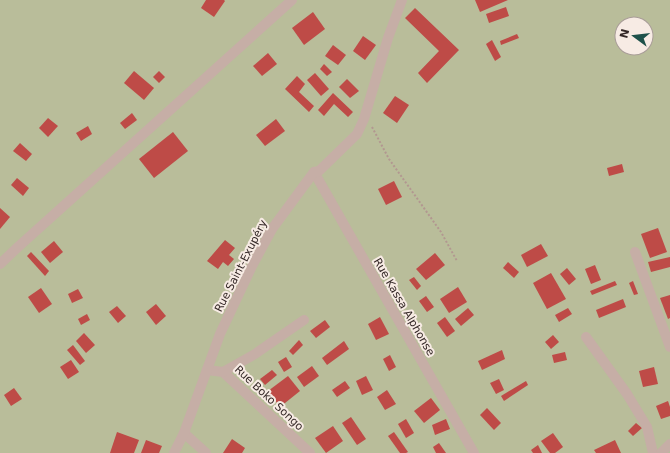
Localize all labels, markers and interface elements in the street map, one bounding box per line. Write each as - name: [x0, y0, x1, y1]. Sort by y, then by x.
- north arrow: [614, 16, 654, 56]
- text: N: [617, 27, 632, 40]
- street label: Rue Saint-Exupéry: [212, 217, 270, 314]
- street label: Rue Kassa Alphonse: [371, 256, 437, 358]
- street label: Rue Boko Songo: [232, 363, 306, 433]

